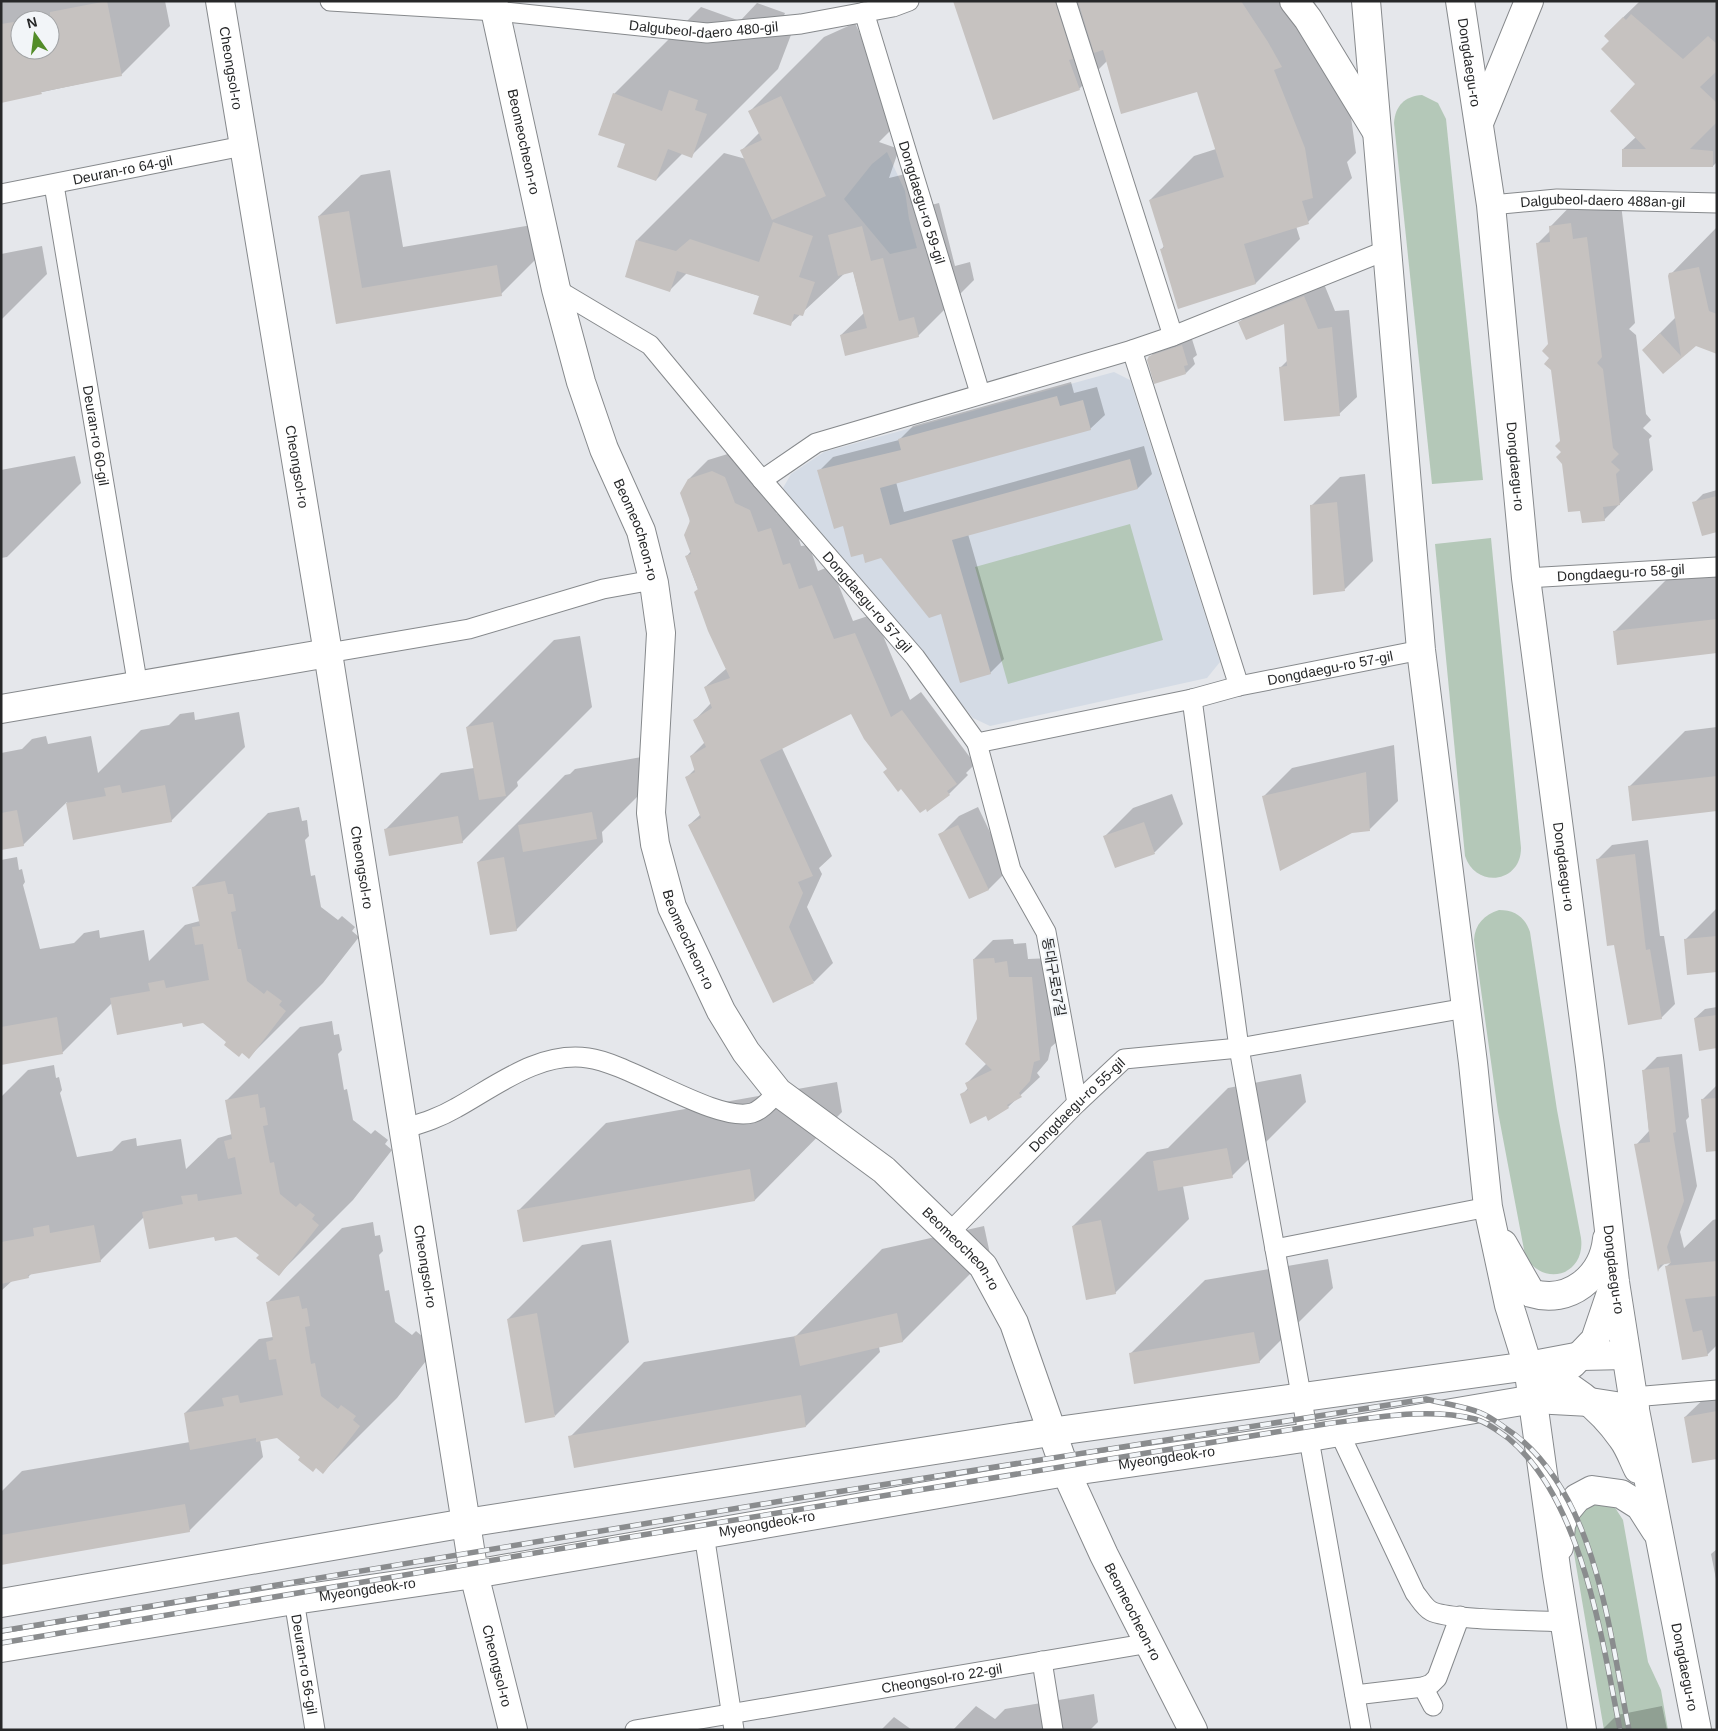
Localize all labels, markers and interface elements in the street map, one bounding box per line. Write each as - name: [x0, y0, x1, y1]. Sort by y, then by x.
- north arrow: [10, 10, 60, 60]
- text: N: [25, 13, 39, 31]
- street label: Dalgubeol-daero 480-gil: [628, 17, 779, 41]
- street label: Dongdaegu-ro: [1455, 17, 1484, 108]
- street label: Cheongsol-ro: [216, 25, 246, 111]
- street label: Beomeocheon-ro: [504, 87, 543, 196]
- street label: Dongdaegu-ro 59-gil: [896, 139, 948, 266]
- street label: Deuran-ro 64-gil: [71, 152, 174, 188]
- street label: Dalgubeol-daero 488an-gil: [1520, 191, 1686, 210]
- street label: Deuran-ro 60-gil: [80, 384, 112, 487]
- street label: Dongdaegu-ro: [1503, 421, 1528, 512]
- street label: Cheongsol-ro: [282, 424, 312, 510]
- street label: Beomeocheon-ro: [610, 476, 661, 582]
- street label: Dongdaegu-ro 57-gil: [820, 548, 915, 656]
- street label: Dongdaegu-ro 58-gil: [1557, 561, 1685, 584]
- street label: Dongdaegu-ro 57-gil: [1266, 648, 1394, 688]
- street label: Dongdaegu-ro: [1550, 821, 1578, 912]
- street label: Cheongsol-ro: [348, 825, 377, 910]
- street label: Beomeocheon-ro: [660, 888, 718, 992]
- street label: 동대구로57길: [1039, 936, 1069, 1018]
- street label: Dongdaegu-ro 55-gil: [1025, 1054, 1128, 1155]
- street label: Beomeocheon-ro: [919, 1204, 1003, 1293]
- street label: Cheongsol-ro: [411, 1224, 440, 1309]
- street label: Dongdaegu-ro: [1600, 1224, 1628, 1315]
- street label: Myeongdeok-ro: [1117, 1443, 1216, 1472]
- street label: Myeongdeok-ro: [718, 1507, 816, 1540]
- street label: Beomeocheon-ro: [1101, 1560, 1164, 1663]
- street label: Myeongdeok-ro: [318, 1574, 417, 1604]
- street label: Deuran-ro 56-gil: [288, 1613, 320, 1715]
- street label: Dongdaegu-ro: [1668, 1622, 1701, 1713]
- street label: Cheongsol-ro: [479, 1623, 515, 1709]
- street label: Cheongsol-ro 22-gil: [880, 1660, 1003, 1696]

